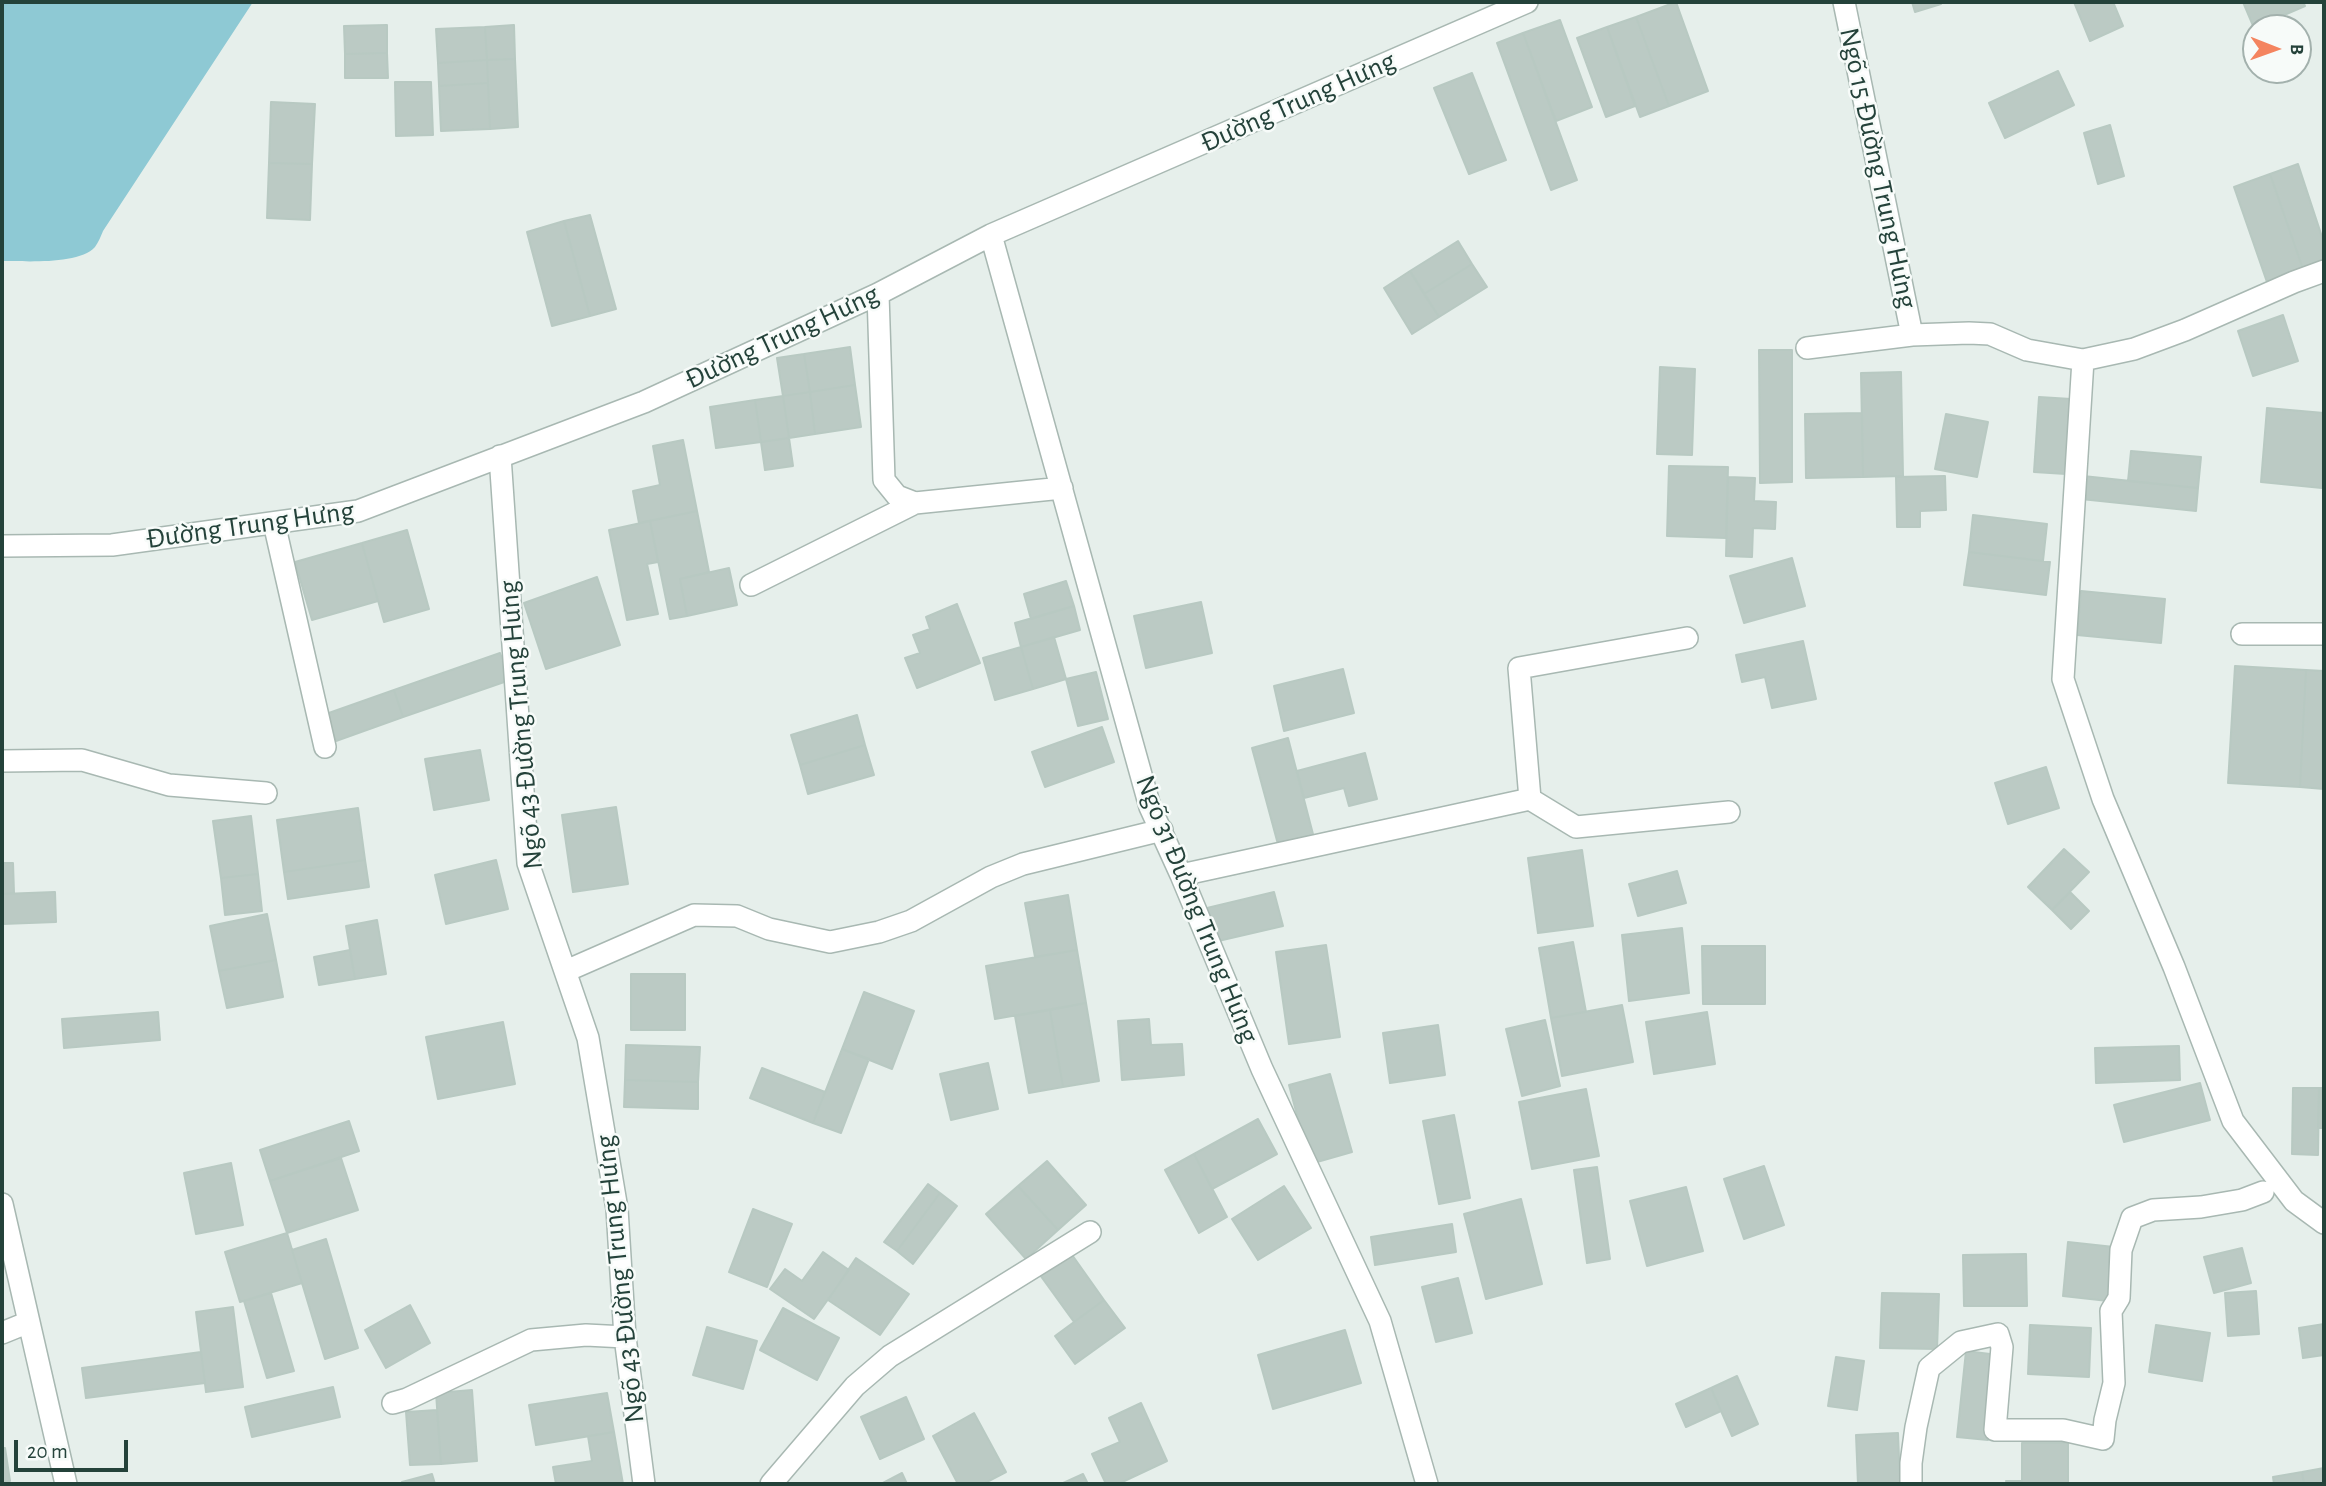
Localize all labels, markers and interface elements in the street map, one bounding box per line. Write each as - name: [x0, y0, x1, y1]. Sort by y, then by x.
- north arrow: [2242, 14, 2312, 84]
- street label: Ngõ 15 Đường Trung Hưng: [1832, 25, 1924, 311]
- street label: Đường Trung Hưng: [1195, 44, 1401, 160]
- text: B: [2287, 44, 2306, 55]
- street label: Đường Trung Hưng: [680, 277, 884, 397]
- street label: Đường Trung Hưng: [144, 494, 356, 556]
- street label: Ngõ 43 Đường Trung Hưng: [492, 579, 550, 871]
- street label: Ngõ 31 Đường Trung Hưng: [1128, 770, 1266, 1048]
- street label: Ngõ 43 Đường Trung Hưng: [588, 1133, 652, 1425]
- scale bar: [18, 1426, 131, 1470]
- text: 20 m: [27, 1441, 68, 1462]

